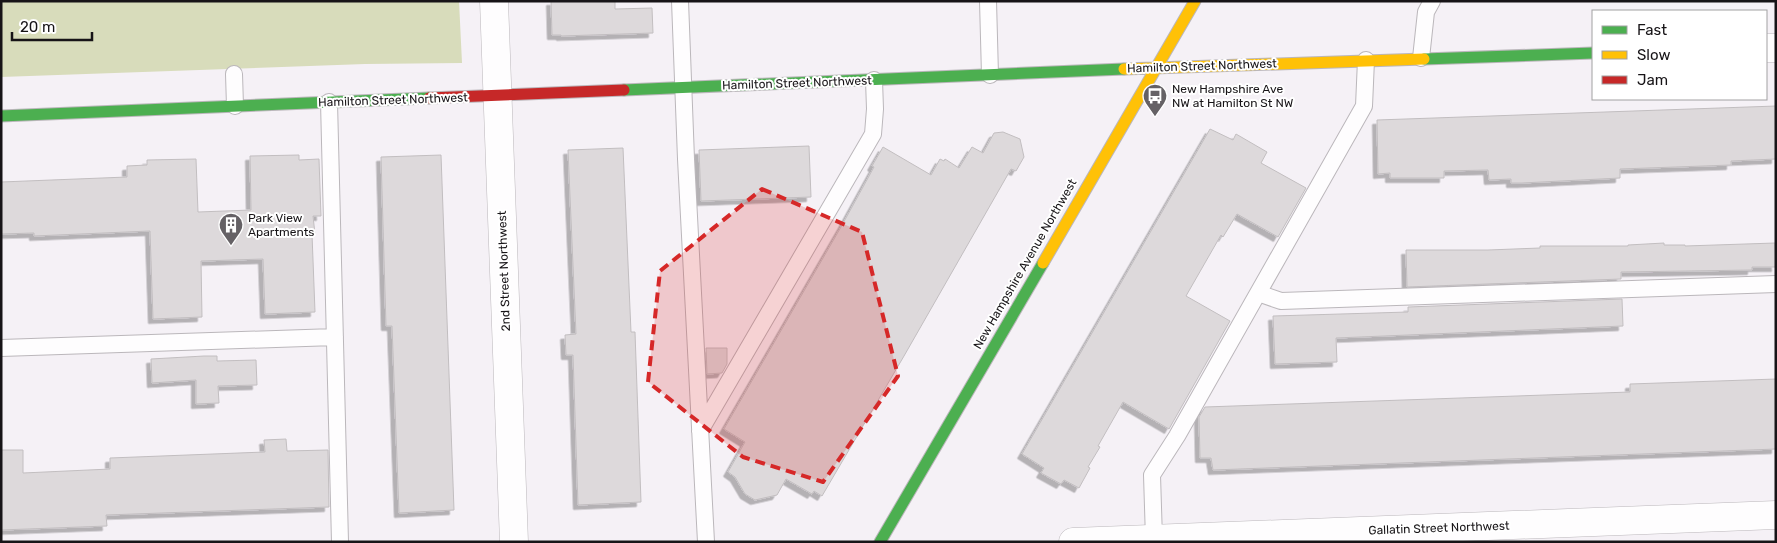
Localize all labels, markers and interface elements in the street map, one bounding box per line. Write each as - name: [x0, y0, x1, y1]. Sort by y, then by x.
- scale bar: [12, 10, 92, 42]
- legend: [1592, 10, 1767, 100]
- text: 20 m: [20, 18, 55, 36]
- text: Fast: [1637, 21, 1667, 39]
- text: Slow: [1637, 46, 1670, 64]
- street label: Hamilton Street Northwest: [1127, 56, 1277, 76]
- text: Jam: [1637, 71, 1668, 89]
- street label: Hamilton Street Northwest: [722, 73, 872, 93]
- place label: New Hampshire Ave NW at Hamilton St NW: [1172, 82, 1294, 110]
- bus stop icon: New Hampshire Ave NW at Hamilton St NW: [1142, 83, 1168, 117]
- street label: Hamilton Street Northwest: [318, 90, 468, 110]
- street label: New Hampshire Avenue Northwest: [970, 176, 1080, 351]
- street label: 2nd Street Northwest: [495, 210, 513, 332]
- place label: Park View Apartments: [248, 211, 314, 239]
- building icon: Park View Apartments: [218, 212, 244, 246]
- street label: Gallatin Street Northwest: [1368, 519, 1510, 537]

